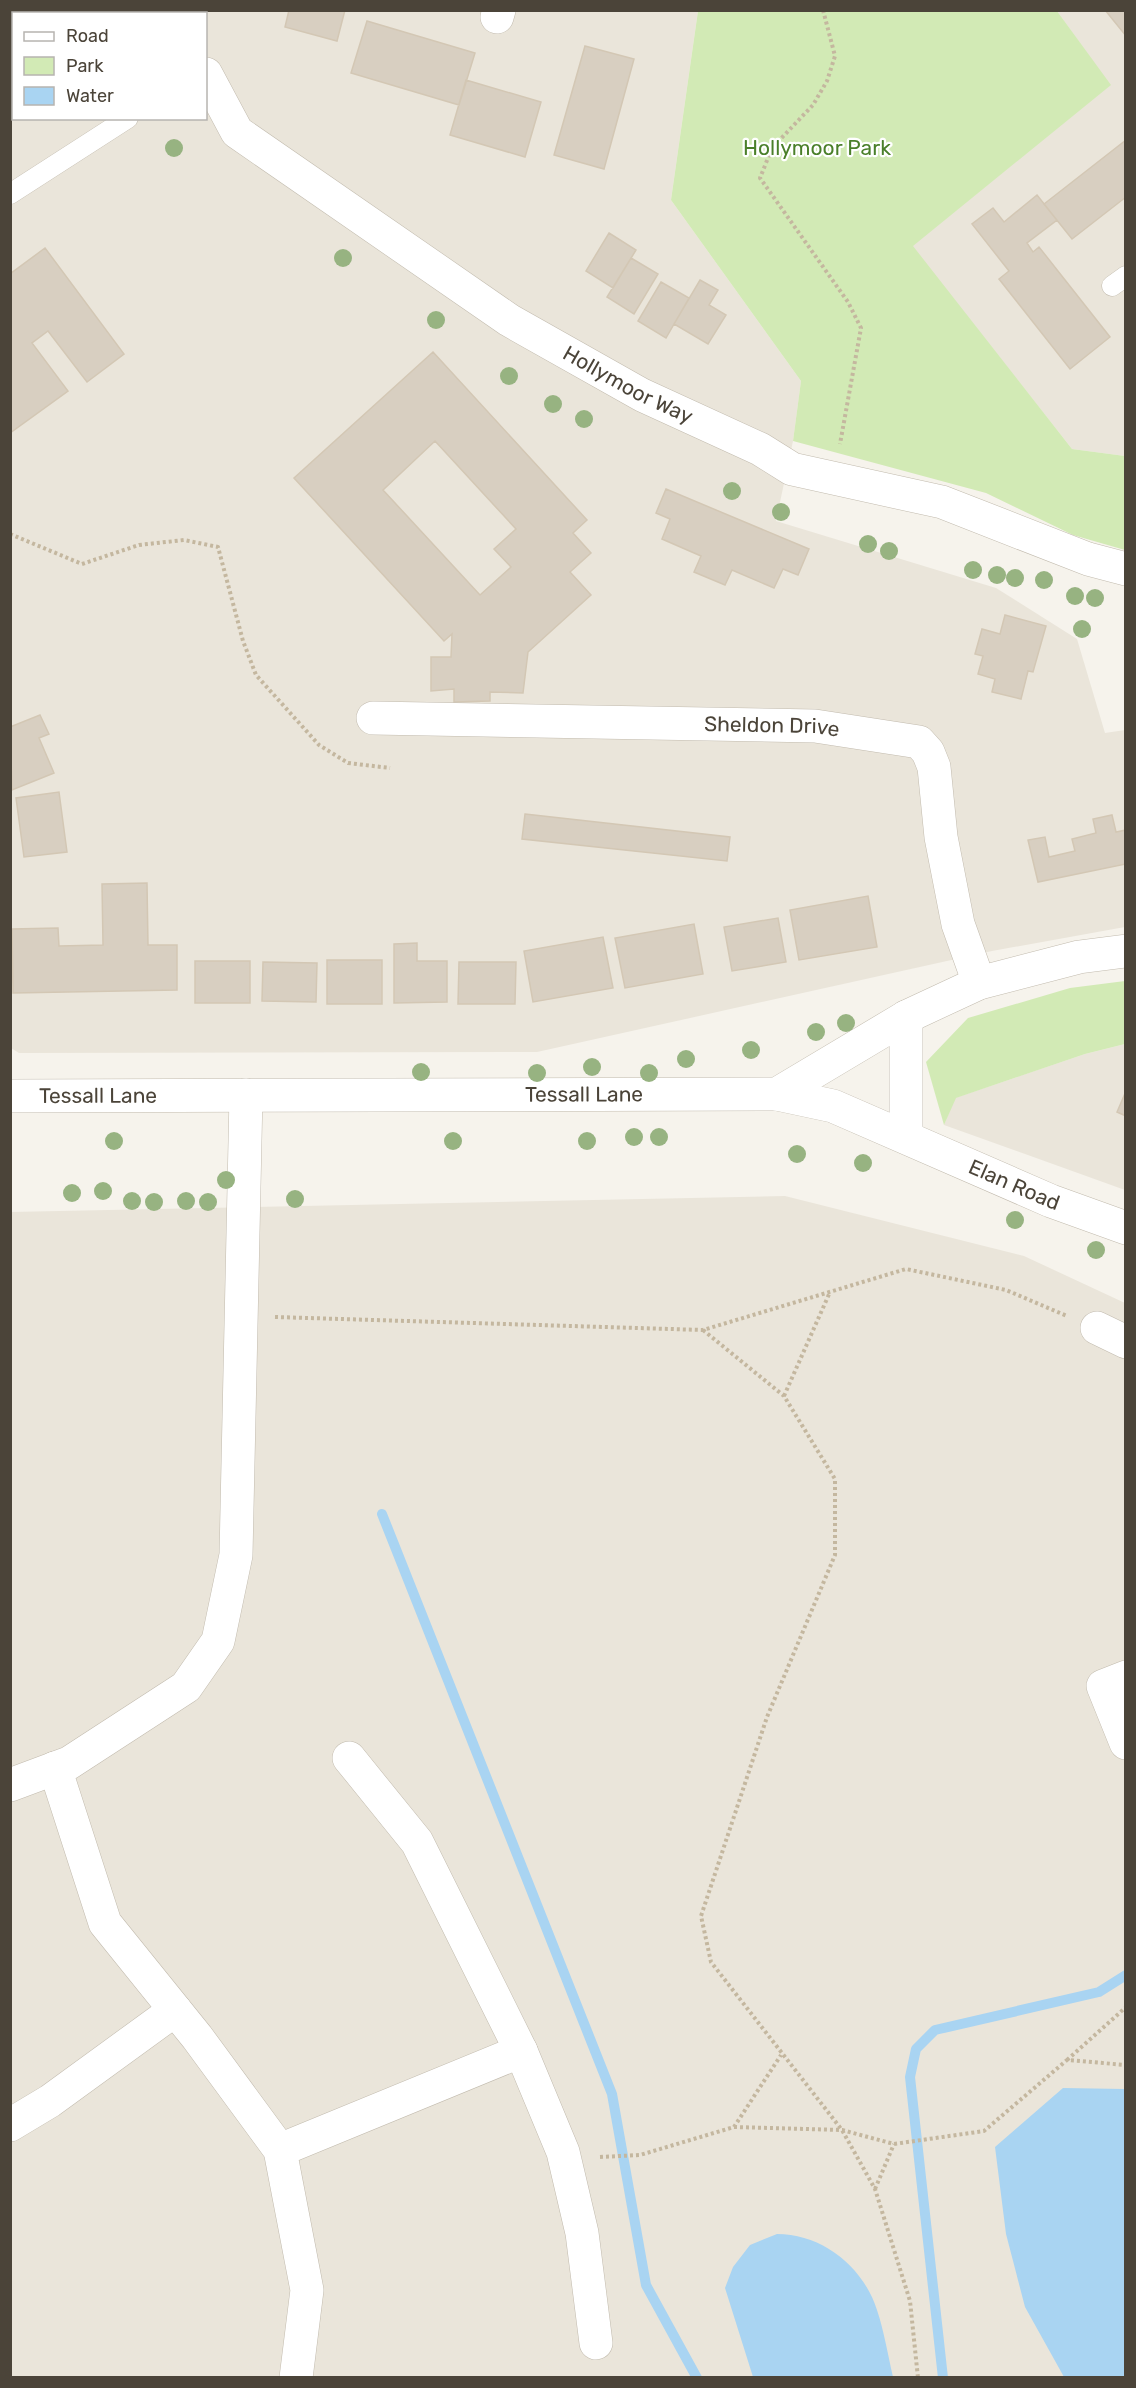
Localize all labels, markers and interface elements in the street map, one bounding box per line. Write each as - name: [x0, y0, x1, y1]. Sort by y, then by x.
- legend: [12, 12, 207, 120]
- text: Road: [66, 25, 109, 47]
- text: Park: [66, 55, 104, 77]
- text: Water: [66, 85, 114, 107]
- park label: Hollymoor Park: [743, 135, 891, 160]
- street label: Hollymoor Way: [559, 340, 697, 429]
- street label: Sheldon Drive: [704, 711, 841, 742]
- street label: Tessall Lane: [525, 1081, 643, 1107]
- street label: Tessall Lane: [39, 1083, 157, 1108]
- street label: Elan Road: [965, 1154, 1063, 1215]

